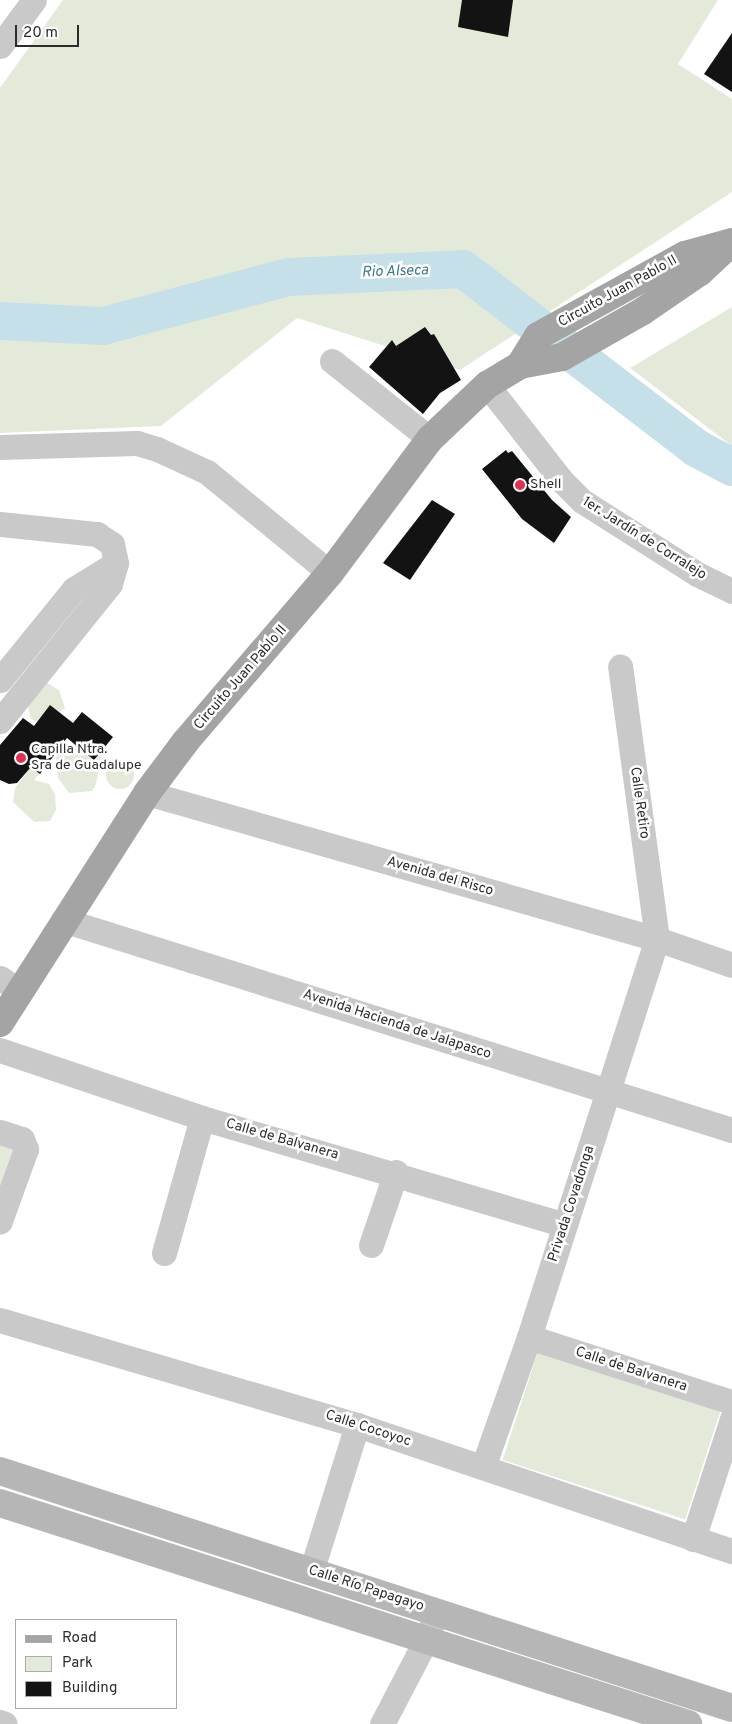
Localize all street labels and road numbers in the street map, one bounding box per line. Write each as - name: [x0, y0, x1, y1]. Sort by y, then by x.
- street label: Circuito Juan Pablo II: [556, 252, 680, 332]
- street label: 1er. Jardín de Corralejo: [579, 494, 709, 584]
- street label: Circuito Juan Pablo II: [191, 622, 291, 734]
- street label: Calle Retiro: [626, 766, 652, 840]
- street label: Avenida del Risco: [385, 854, 495, 900]
- street label: Avenida Hacienda de Jalapasco: [301, 987, 493, 1063]
- street label: Calle de Balvanera: [224, 1116, 340, 1164]
- street label: Privada Covadonga: [545, 1144, 599, 1264]
- street label: Calle de Balvanera: [573, 1344, 689, 1396]
- street label: Calle Cocoyoc: [323, 1407, 413, 1451]
- street label: Calle Río Papagayo: [306, 1562, 426, 1616]

